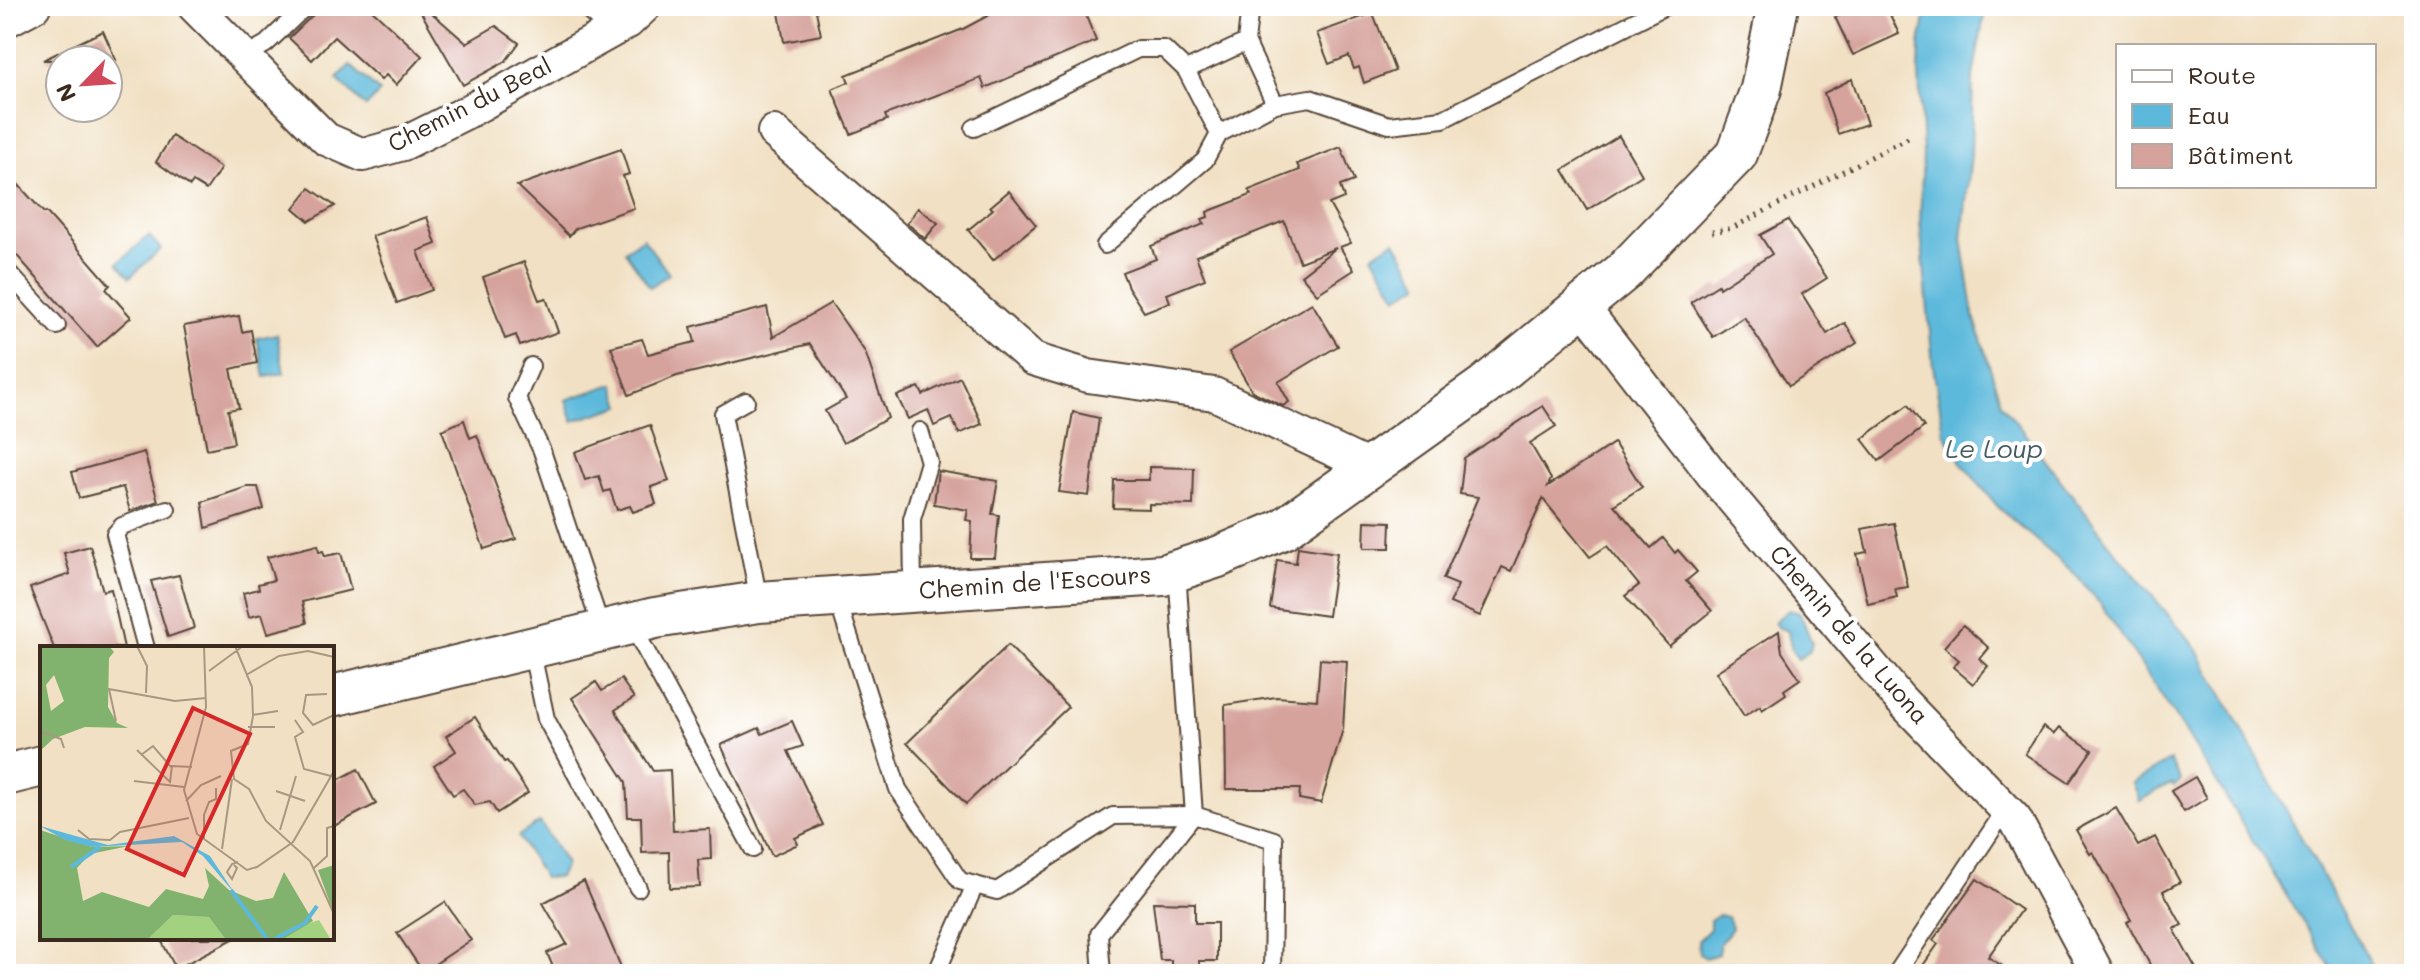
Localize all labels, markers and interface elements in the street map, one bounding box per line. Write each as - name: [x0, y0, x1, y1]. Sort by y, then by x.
- north arrow: [44, 44, 124, 124]
- legend: [2116, 44, 2376, 188]
- street label: Chemin du Beal: [382, 49, 556, 158]
- text: Route: [2188, 59, 2256, 90]
- text: N: [49, 79, 82, 106]
- text: Eau: [2188, 99, 2230, 130]
- text: Bâtiment: [2188, 139, 2294, 170]
- water label: Le Loup: [1945, 431, 2043, 465]
- street label: Chemin de la Luona: [1764, 538, 1936, 730]
- street label: Chemin de l'Escours: [918, 558, 1152, 605]
- inset map: [40, 646, 334, 940]

